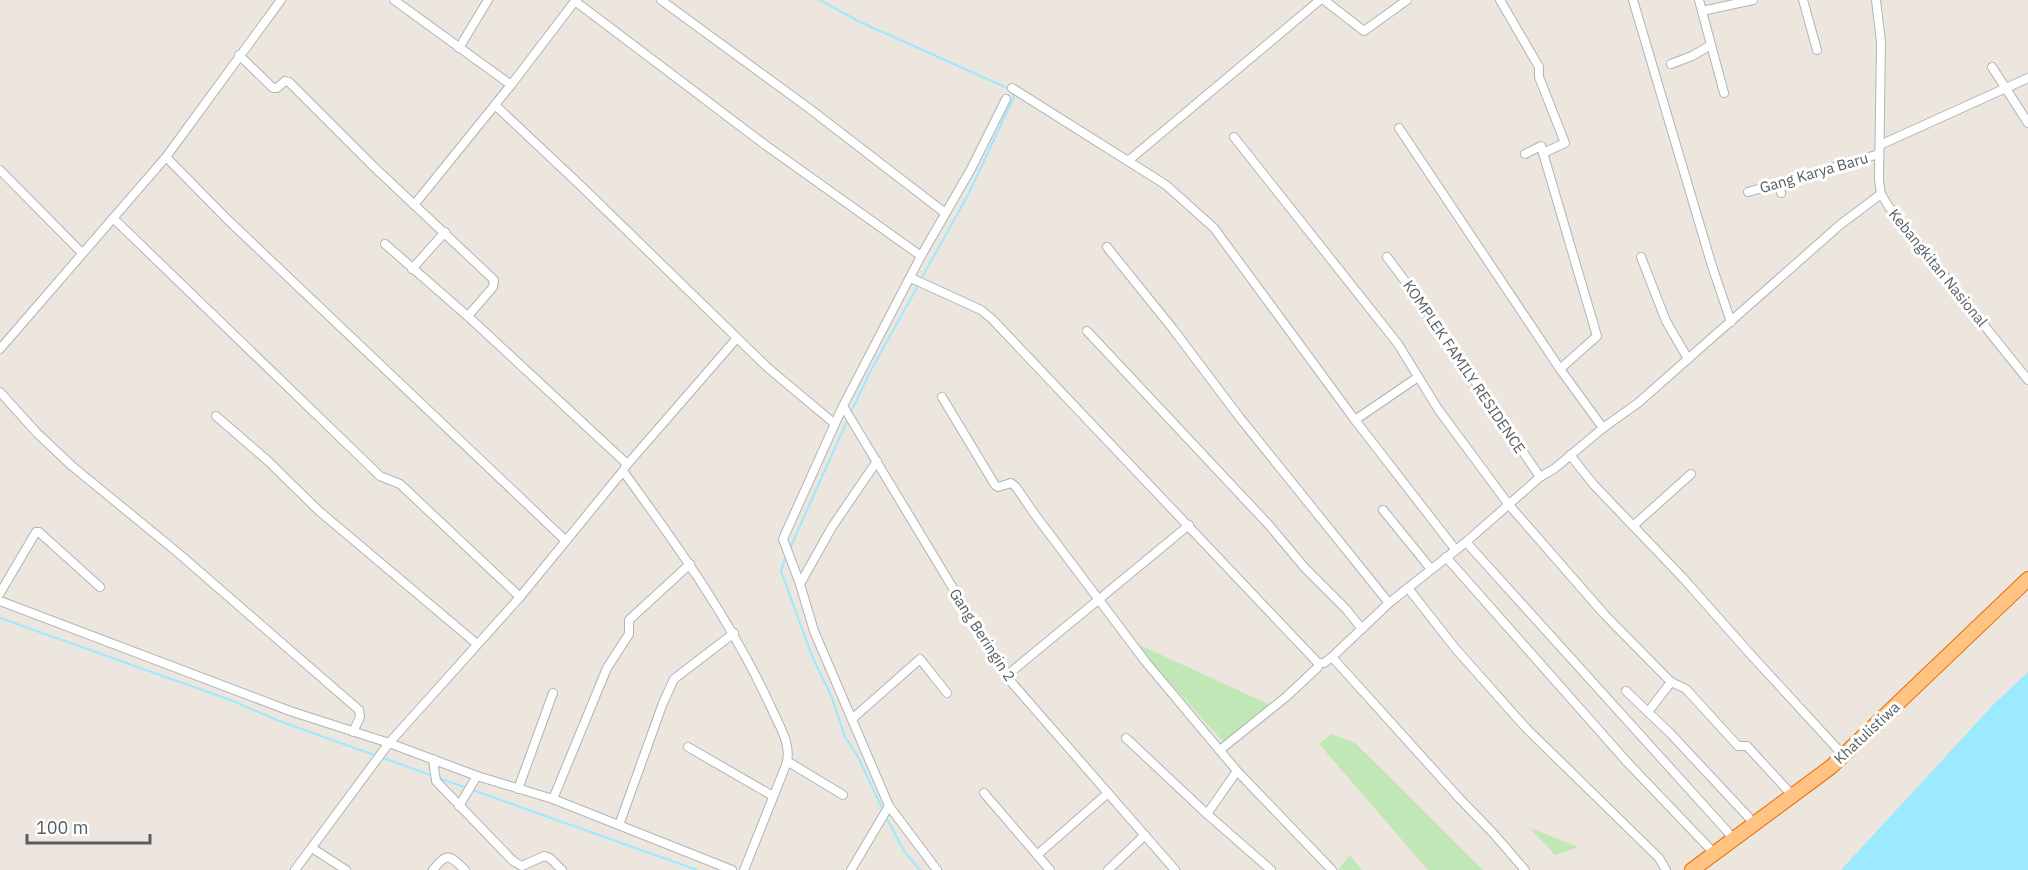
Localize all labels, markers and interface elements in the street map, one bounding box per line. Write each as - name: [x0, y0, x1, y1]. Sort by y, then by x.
- street label: Gang Karya Baru: [1757, 148, 1870, 197]
- street label: Kebangkitan Nasional: [1885, 205, 1992, 330]
- street label: KOMPLEK FAMILY RESIDENCE: [1399, 276, 1530, 457]
- street label: Gang Beringin 2: [945, 585, 1020, 685]
- street label: Khatulistiwa: [1830, 697, 1904, 768]
- scale bar: [27, 807, 150, 845]
- text: 100 m: [36, 816, 88, 839]

